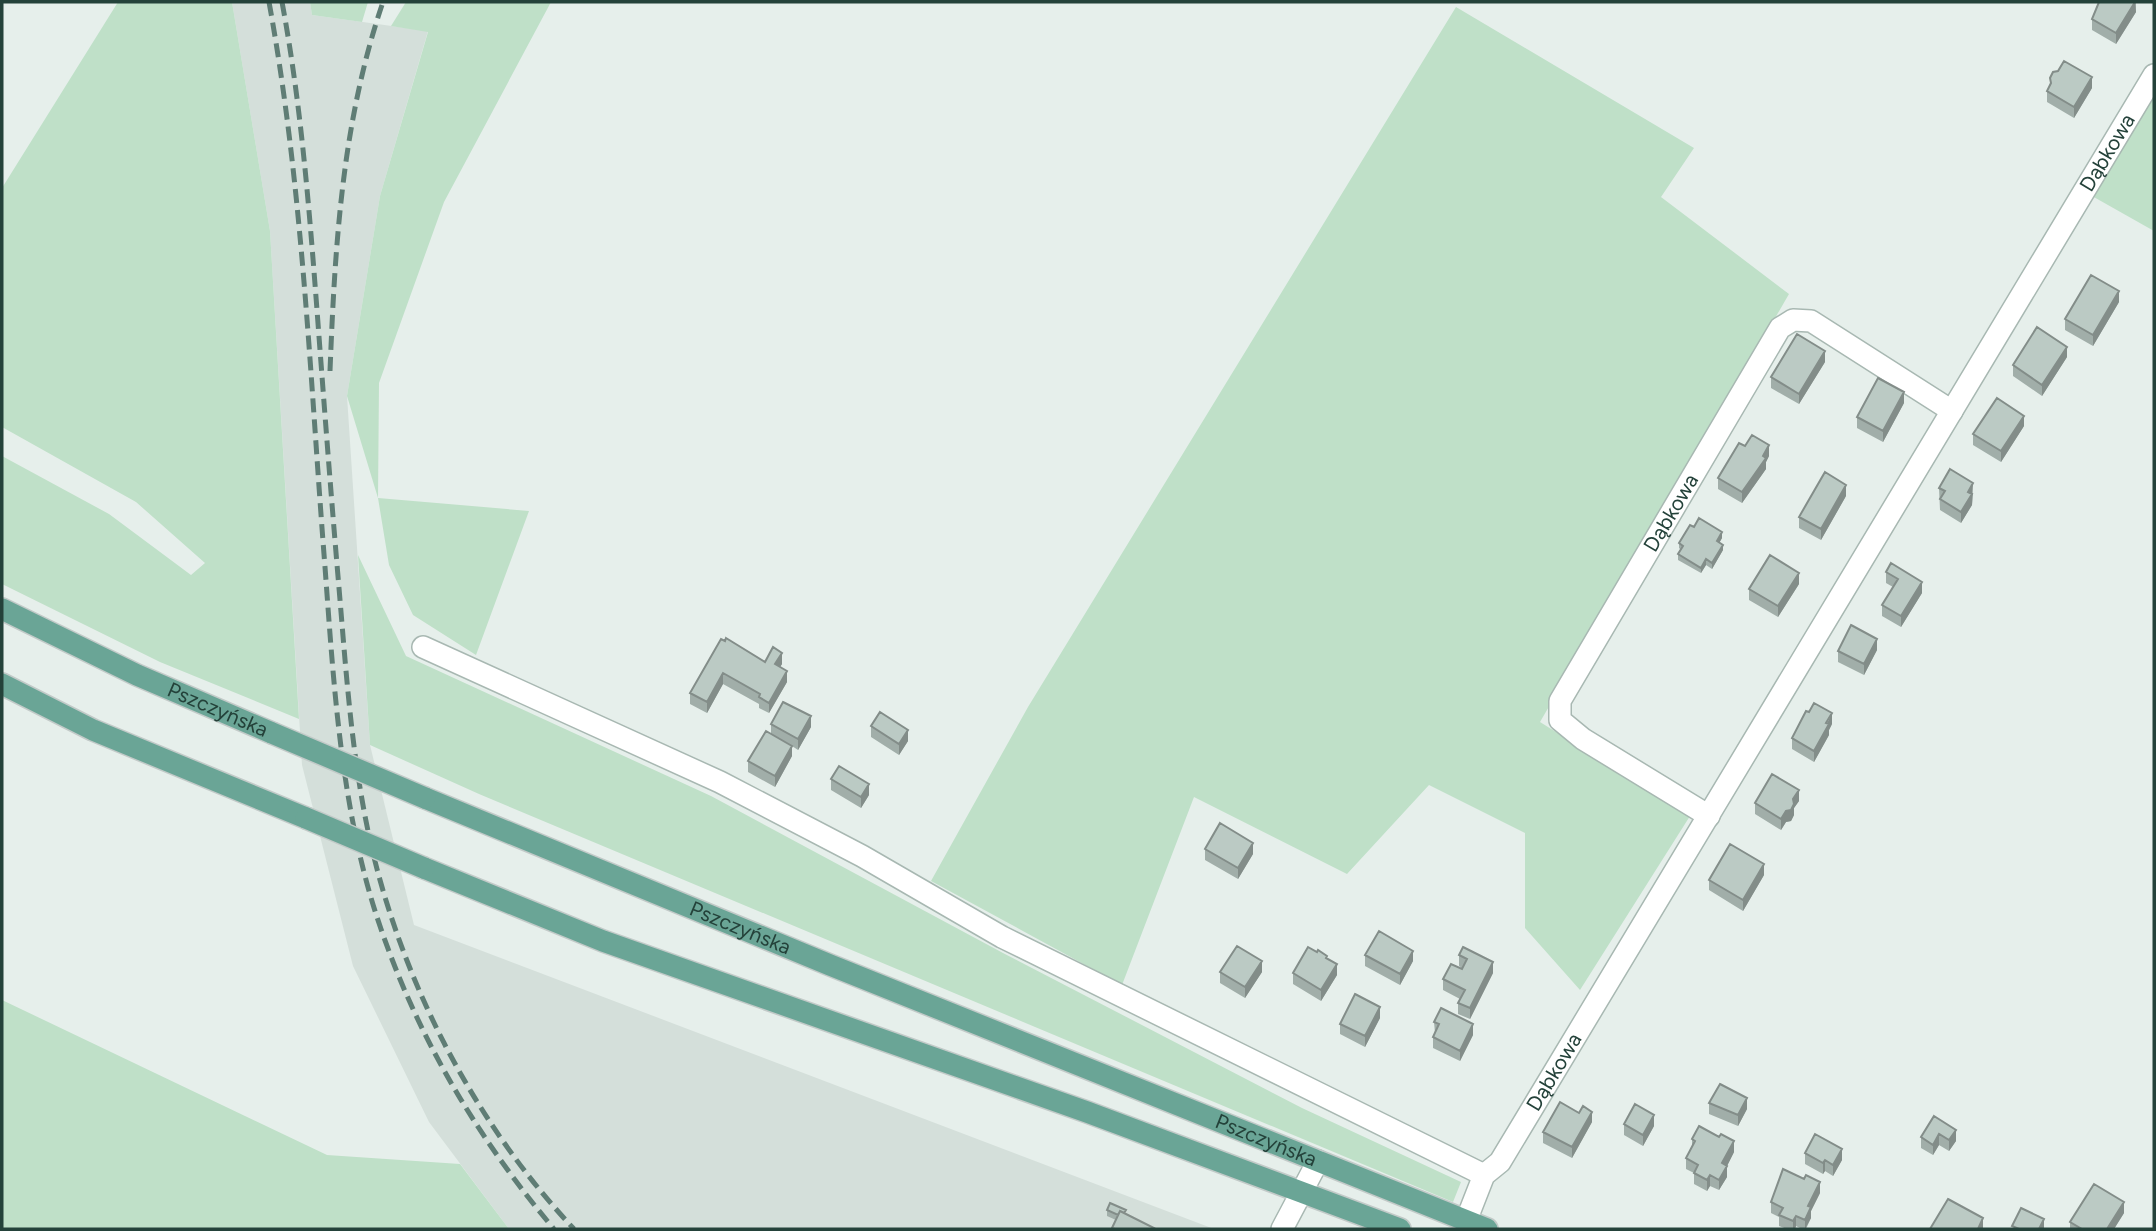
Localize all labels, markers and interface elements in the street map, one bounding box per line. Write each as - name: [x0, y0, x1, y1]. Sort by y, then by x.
- street label: Dąbkowa: [2074, 109, 2140, 196]
- street label: Dąbkowa: [1638, 469, 1703, 556]
- street label: Pszczyńska: [164, 677, 272, 742]
- street label: Pszczyńska: [686, 896, 795, 960]
- street label: Dąbkowa: [1521, 1028, 1587, 1115]
- street label: Pszczyńska: [1212, 1108, 1321, 1171]

